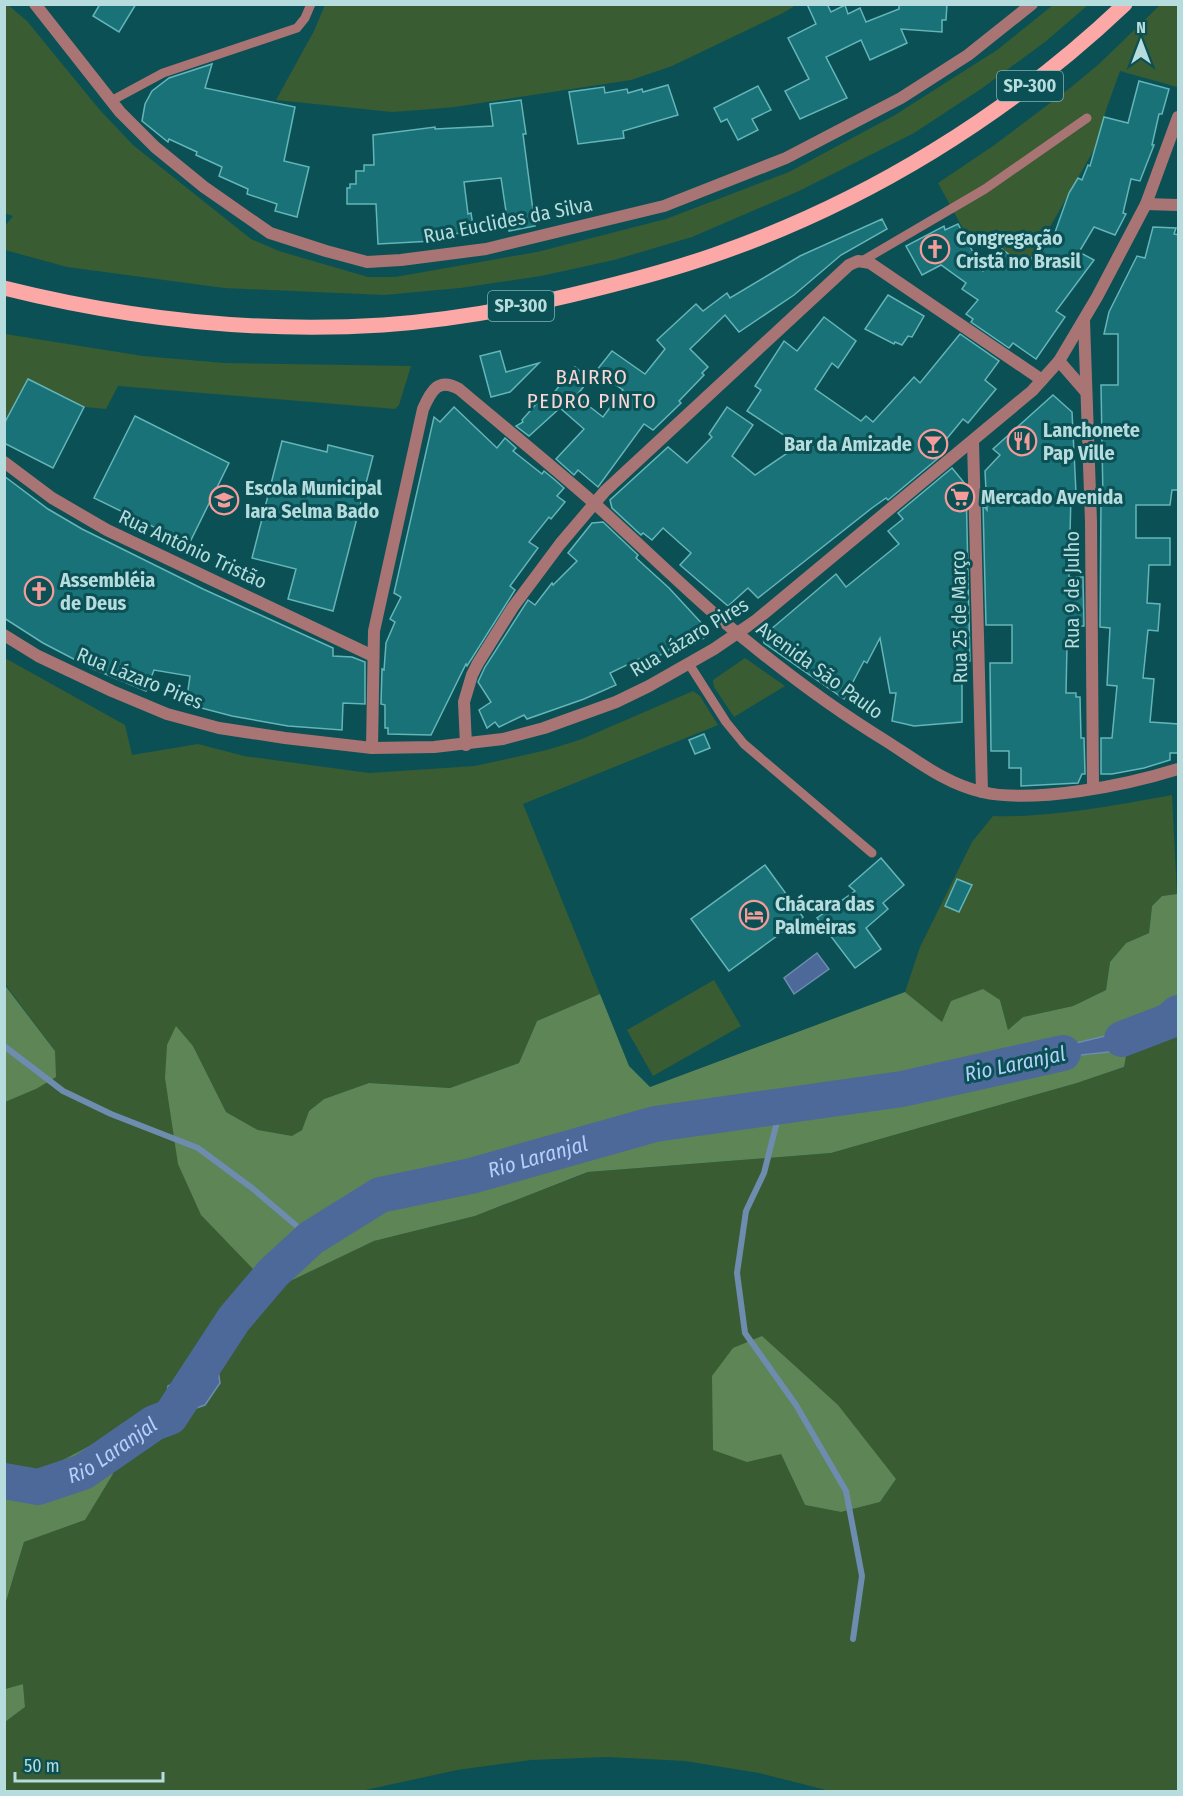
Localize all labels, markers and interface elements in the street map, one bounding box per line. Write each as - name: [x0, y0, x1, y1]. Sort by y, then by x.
- north arrow: [1111, 12, 1171, 72]
- text: N: [1136, 18, 1146, 37]
- road number: SP-300: [997, 71, 1063, 101]
- street label: Rua Euclides da Silva: [421, 192, 595, 248]
- place label: Congregação Cristã no Brasil: [956, 226, 1081, 273]
- church icon: Congregação Cristã no Brasil: [919, 233, 951, 265]
- road number: SP-300: [488, 291, 554, 321]
- district label: BAIRRO PEDRO PINTO: [527, 364, 657, 414]
- place label: Lanchonete Pap Ville: [1043, 418, 1140, 465]
- restaurant icon: Lanchonete Pap Ville: [1006, 425, 1038, 457]
- bar icon: Bar da Amizade: [917, 428, 949, 460]
- place label: Bar da Amizade: [784, 432, 912, 456]
- place label: Escola Municipal Iara Selma Bado: [245, 476, 382, 523]
- supermarket icon: Mercado Avenida: [944, 481, 976, 513]
- school or university icon: Escola Municipal Iara Selma Bado: [208, 484, 240, 516]
- place label: Mercado Avenida: [981, 485, 1123, 509]
- street label: Rua Antônio Tristão: [115, 504, 271, 594]
- street label: Rua 9 de Julho: [1060, 531, 1084, 649]
- street label: Rua 25 de Março: [946, 550, 972, 684]
- place label: Assembléia de Deus: [59, 568, 155, 615]
- church icon: Assembléia de Deus: [23, 575, 55, 607]
- street label: Rua Lázaro Pires: [625, 592, 753, 682]
- street label: Avenida São Paulo: [752, 616, 888, 724]
- street label: Rua Lázaro Pires: [73, 642, 207, 714]
- place label: Chácara das Palmeiras: [775, 892, 875, 939]
- hotel icon: Chácara das Palmeiras: [738, 899, 770, 931]
- water label: Rio Laranjal: [962, 1041, 1068, 1087]
- water label: Rio Laranjal: [485, 1131, 591, 1184]
- water label: Rio Laranjal: [64, 1412, 162, 1489]
- scale bar: [15, 1745, 164, 1783]
- text: 50 m: [24, 1755, 60, 1777]

